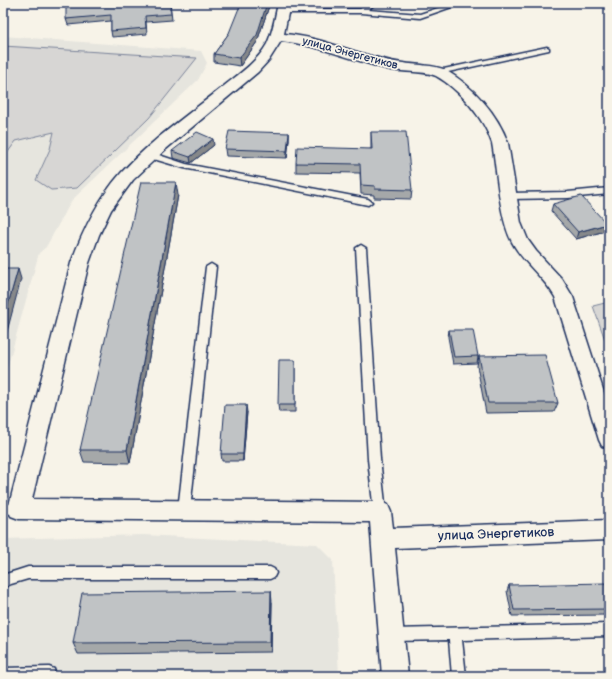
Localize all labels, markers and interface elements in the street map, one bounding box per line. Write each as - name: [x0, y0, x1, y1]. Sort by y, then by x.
- street label: улица Энергетиков: [301, 34, 399, 72]
- street label: улица Энергетиков: [438, 524, 555, 544]

